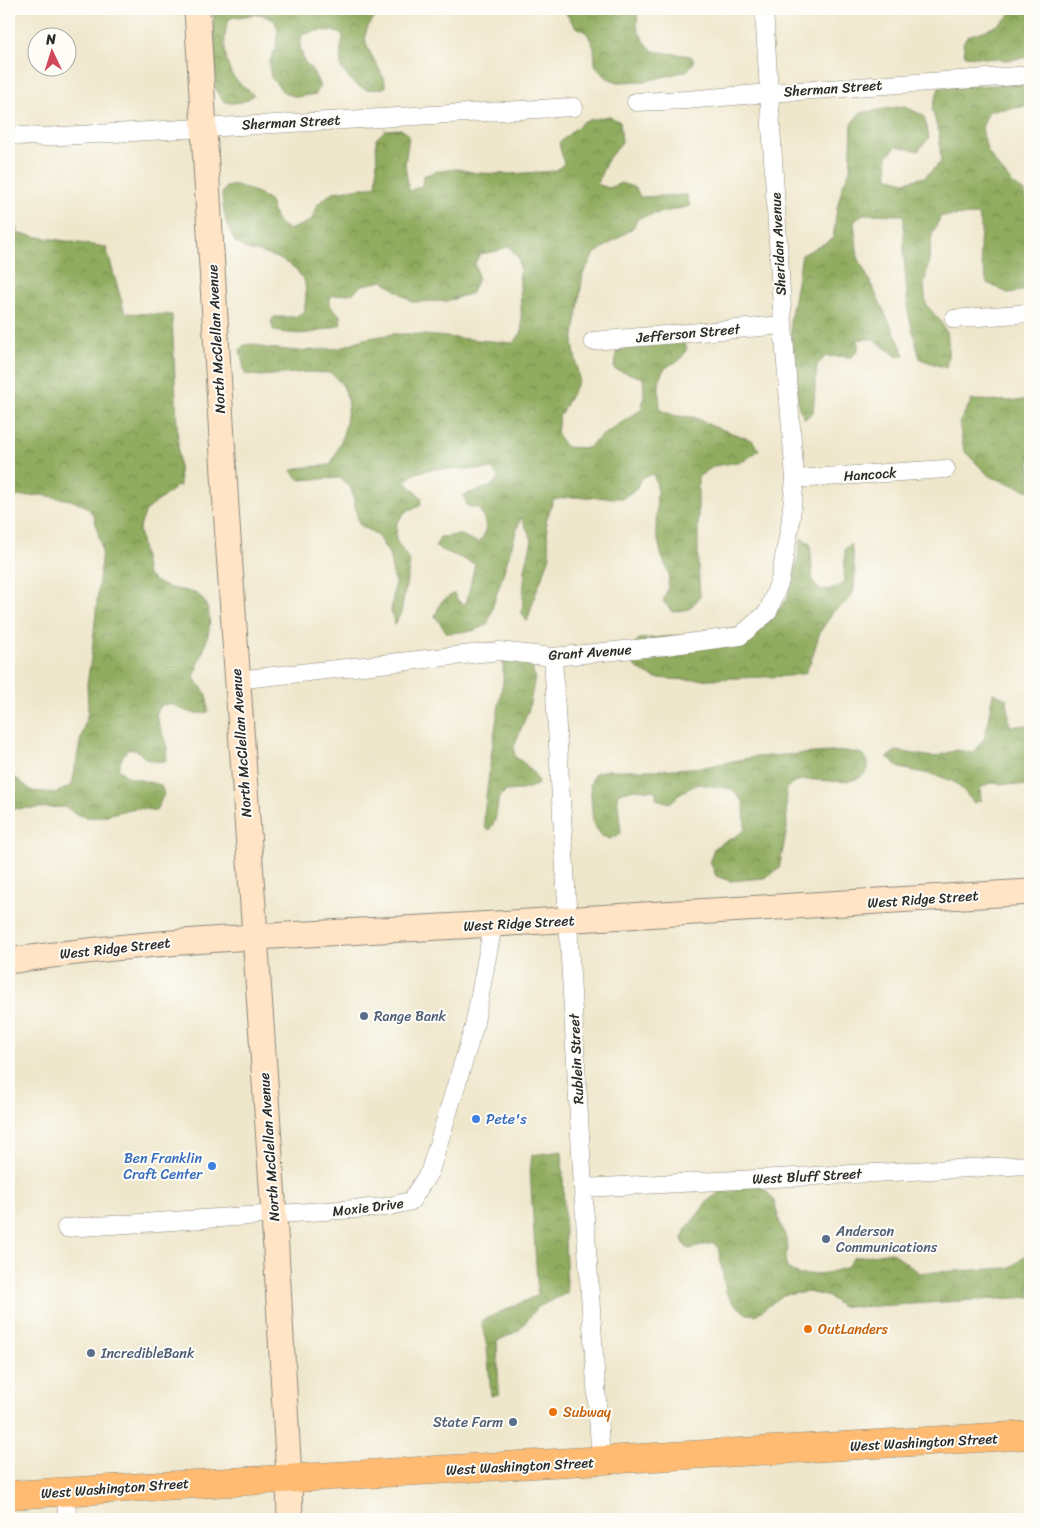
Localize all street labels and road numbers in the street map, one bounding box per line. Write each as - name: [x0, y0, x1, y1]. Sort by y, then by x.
- street label: Sherman Street: [783, 73, 883, 104]
- street label: Sherman Street: [241, 107, 341, 138]
- street label: Sheridan Avenue: [763, 192, 794, 296]
- street label: North McClellan Avenue: [200, 264, 233, 414]
- street label: Jefferson Street: [634, 316, 742, 351]
- street label: Hancock: [843, 460, 898, 489]
- street label: Grant Avenue: [548, 637, 633, 668]
- street label: North McClellan Avenue: [224, 668, 259, 818]
- street label: West Ridge Street: [867, 883, 979, 916]
- street label: West Ridge Street: [463, 908, 575, 939]
- street label: West Ridge Street: [58, 930, 172, 967]
- street label: Rublein Street: [562, 1012, 591, 1105]
- street label: North McClellan Avenue: [252, 1072, 287, 1222]
- street label: West Bluff Street: [752, 1161, 864, 1192]
- street label: Moxie Drive: [331, 1191, 405, 1224]
- street label: West Washington Street: [849, 1426, 999, 1459]
- street label: West Washington Street: [445, 1450, 595, 1483]
- street label: West Washington Street: [40, 1471, 190, 1506]

